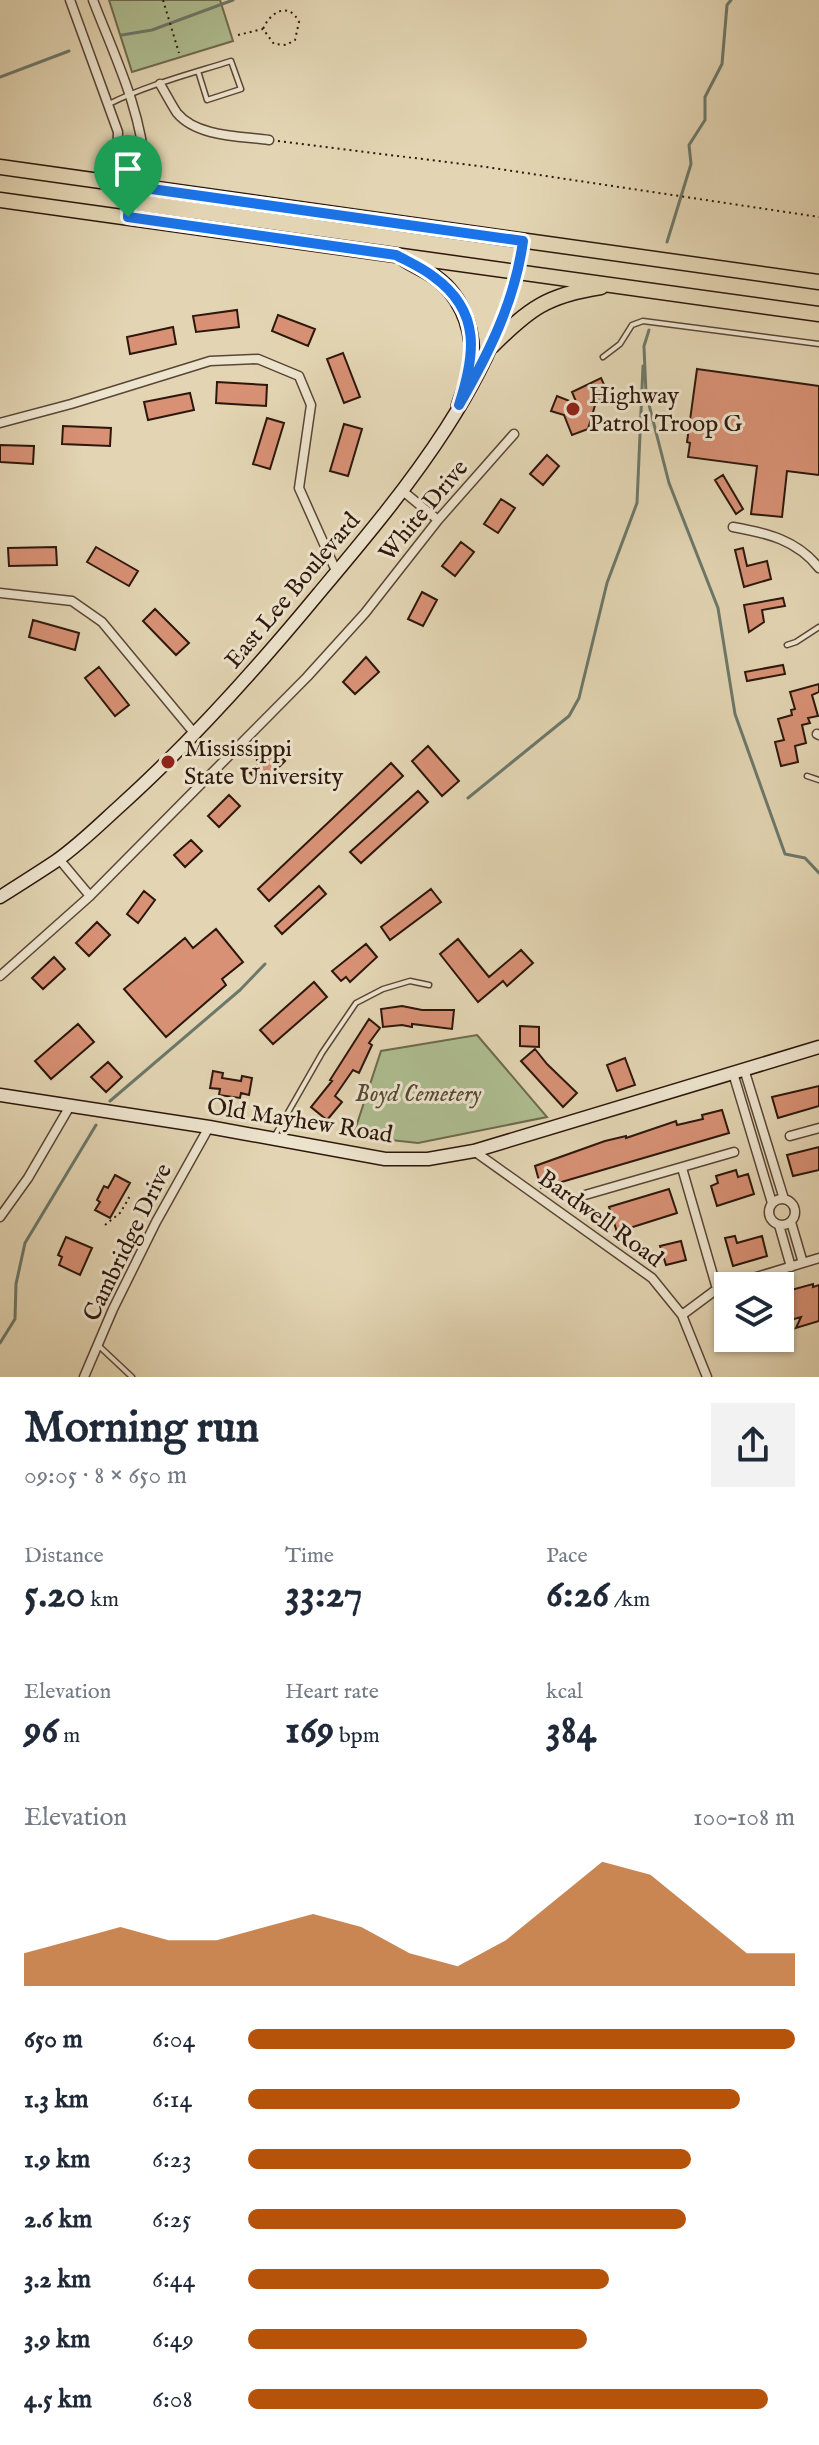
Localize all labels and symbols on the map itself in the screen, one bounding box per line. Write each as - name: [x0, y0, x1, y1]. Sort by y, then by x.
- pin: [94, 135, 162, 217]
- place label: Highway Patrol Troop G: [589, 381, 742, 440]
- marker: Highway Patrol Troop G: [564, 400, 582, 418]
- street label: White Drive: [373, 454, 476, 568]
- street label: East Lee Boulevard: [219, 506, 368, 675]
- place label: Mississippi State University: [184, 734, 344, 793]
- marker: Mississippi State University: [159, 753, 177, 771]
- park label: Boyd Cemetery: [355, 1079, 482, 1110]
- street label: Old Mayhew Road: [205, 1091, 395, 1151]
- street label: Cambridge Drive: [77, 1159, 180, 1327]
- street label: Bardwell Road: [532, 1163, 669, 1275]

